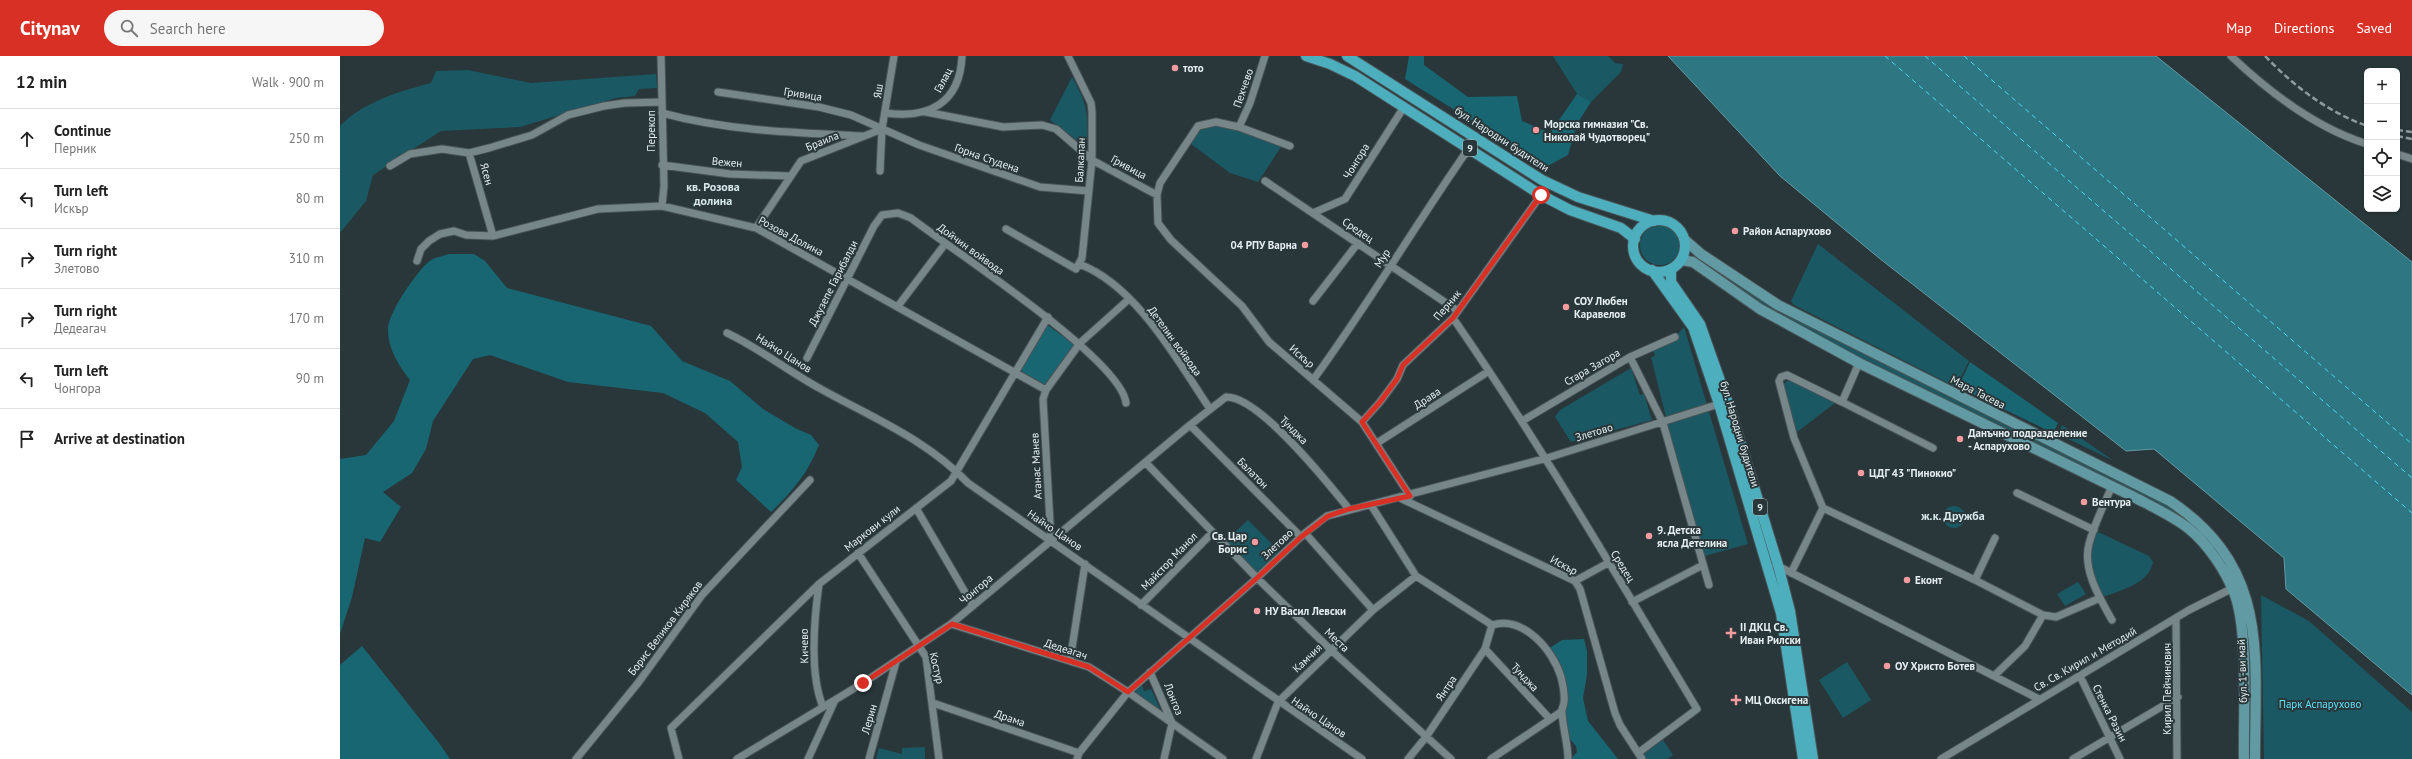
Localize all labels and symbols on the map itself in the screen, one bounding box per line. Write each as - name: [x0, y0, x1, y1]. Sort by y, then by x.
- place label: тото: [1183, 61, 1204, 75]
- marker: тото: [1170, 63, 1180, 73]
- street label: Галац: [931, 65, 955, 95]
- street label: Пехчево: [1230, 66, 1256, 109]
- street label: Яш: [870, 83, 886, 99]
- street label: Гривица: [783, 84, 823, 104]
- street label: бул. Народни будители: [1452, 103, 1552, 175]
- street label: Перекоп: [644, 110, 658, 152]
- place label: Морска гимназия "Св. Николай Чудотворец": [1544, 117, 1650, 144]
- marker: Морска гимназия "Св. Николай Чудотворец": [1531, 125, 1541, 135]
- street label: Браила: [803, 128, 841, 154]
- street label: Балкапан: [1072, 137, 1088, 183]
- street label: Горна Студена: [953, 140, 1021, 176]
- street label: Чонгора: [1340, 140, 1372, 182]
- road number: 9: [1463, 140, 1477, 156]
- street label: Гривица: [1109, 152, 1149, 182]
- street label: Вежен: [711, 154, 743, 170]
- street label: Ясен: [477, 161, 497, 187]
- district label: кв. Розова долина: [686, 179, 740, 208]
- route start: [1532, 186, 1550, 204]
- street label: Розова Долина: [756, 213, 826, 259]
- street label: Средец: [1340, 214, 1376, 246]
- street label: Дойчин войвода: [935, 220, 1007, 278]
- place label: Район Аспарухово: [1743, 224, 1831, 238]
- marker: Район Аспарухово: [1730, 226, 1740, 236]
- street label: Джузепе Гарибалди: [805, 238, 861, 328]
- place label: 04 РПУ Варна: [1230, 238, 1297, 252]
- marker: 04 РПУ Варна: [1300, 240, 1310, 250]
- street label: Мур: [1371, 246, 1393, 270]
- street label: Перник: [1430, 286, 1464, 323]
- place label: СОУ Любен Каравелов: [1574, 294, 1628, 321]
- marker: СОУ Любен Каравелов: [1561, 302, 1571, 312]
- street label: Детелин войвода: [1145, 303, 1205, 379]
- street label: Найчо Цанов: [753, 330, 815, 376]
- street label: Искър: [1286, 341, 1318, 371]
- street label: Стара Загора: [1561, 345, 1623, 389]
- street label: Мара Тасева: [1948, 372, 2008, 412]
- street label: бул. Народни будители: [1717, 379, 1763, 489]
- street label: Драва: [1411, 384, 1443, 412]
- street label: Тунджа: [1277, 413, 1311, 447]
- street label: Злетово: [1574, 420, 1615, 444]
- place label: Данъчно подразделение - Аспарухово: [1968, 426, 2088, 453]
- street label: Атанас Манев: [1027, 432, 1045, 500]
- marker: Данъчно подразделение - Аспарухово: [1955, 434, 1965, 444]
- street label: Балатон: [1234, 454, 1272, 492]
- place label: ЦДГ 43 "Пинокио": [1869, 466, 1956, 480]
- marker: ЦДГ 43 "Пинокио": [1856, 468, 1866, 478]
- place label: Вентура: [2092, 495, 2131, 509]
- marker: Вентура: [2079, 497, 2089, 507]
- road number: 9: [1753, 499, 1767, 515]
- street label: Маркови кули: [841, 502, 903, 554]
- street label: Найчо Цанов: [1025, 506, 1085, 554]
- district label: ж.к. Дружба: [1920, 508, 1985, 523]
- place label: 9. Детска ясла Детелина: [1657, 523, 1727, 550]
- street label: Злетово: [1258, 526, 1296, 562]
- street label: Майстор Манол: [1138, 529, 1200, 593]
- place label: Св. Цар Борис: [1212, 529, 1247, 556]
- marker: 9. Детска ясла Детелина: [1644, 531, 1654, 541]
- marker: Св. Цар Борис: [1250, 537, 1260, 547]
- street label: Средец: [1608, 547, 1638, 585]
- street label: Искър: [1548, 552, 1580, 578]
- street label: Чонгора: [956, 571, 996, 607]
- place label: Еконт: [1915, 573, 1943, 587]
- marker: Еконт: [1902, 575, 1912, 585]
- street label: Борис Великов Киряков: [625, 578, 705, 678]
- place label: НУ Васил Левски: [1265, 604, 1346, 618]
- marker: НУ Васил Левски: [1252, 606, 1262, 616]
- place label: II ДКЦ Св. Иван Рилски: [1740, 620, 1801, 647]
- street label: Св. Св. Кирил и Методий: [2031, 624, 2139, 694]
- street label: Места: [1322, 625, 1352, 655]
- marker: II ДКЦ Св. Иван Рилски: [1725, 627, 1737, 639]
- street label: Кичево: [797, 628, 811, 664]
- street label: Дедеагач: [1043, 635, 1089, 663]
- street label: бул. 1-ви май: [2234, 639, 2250, 703]
- street label: Камчия: [1289, 640, 1325, 676]
- street label: Кирил Пейчинович: [2160, 643, 2174, 735]
- street label: Костур: [927, 651, 947, 685]
- place label: ОУ Христо Ботев: [1895, 659, 1976, 673]
- street label: Тунджа: [1508, 660, 1542, 694]
- marker: ОУ Христо Ботев: [1882, 661, 1892, 671]
- street label: Янтра: [1432, 672, 1460, 704]
- route end: [854, 674, 872, 692]
- street label: Лонгоз: [1161, 680, 1187, 717]
- street label: Стенка Разин: [2089, 682, 2131, 744]
- street label: Найчо Цанов: [1289, 693, 1349, 741]
- place label: МЦ Оксигена: [1745, 693, 1808, 707]
- marker: МЦ Оксигена: [1730, 694, 1742, 706]
- park label: Парк Аспарухово: [2279, 697, 2361, 711]
- street label: Лерин: [858, 702, 880, 736]
- street label: Драма: [993, 706, 1027, 730]

